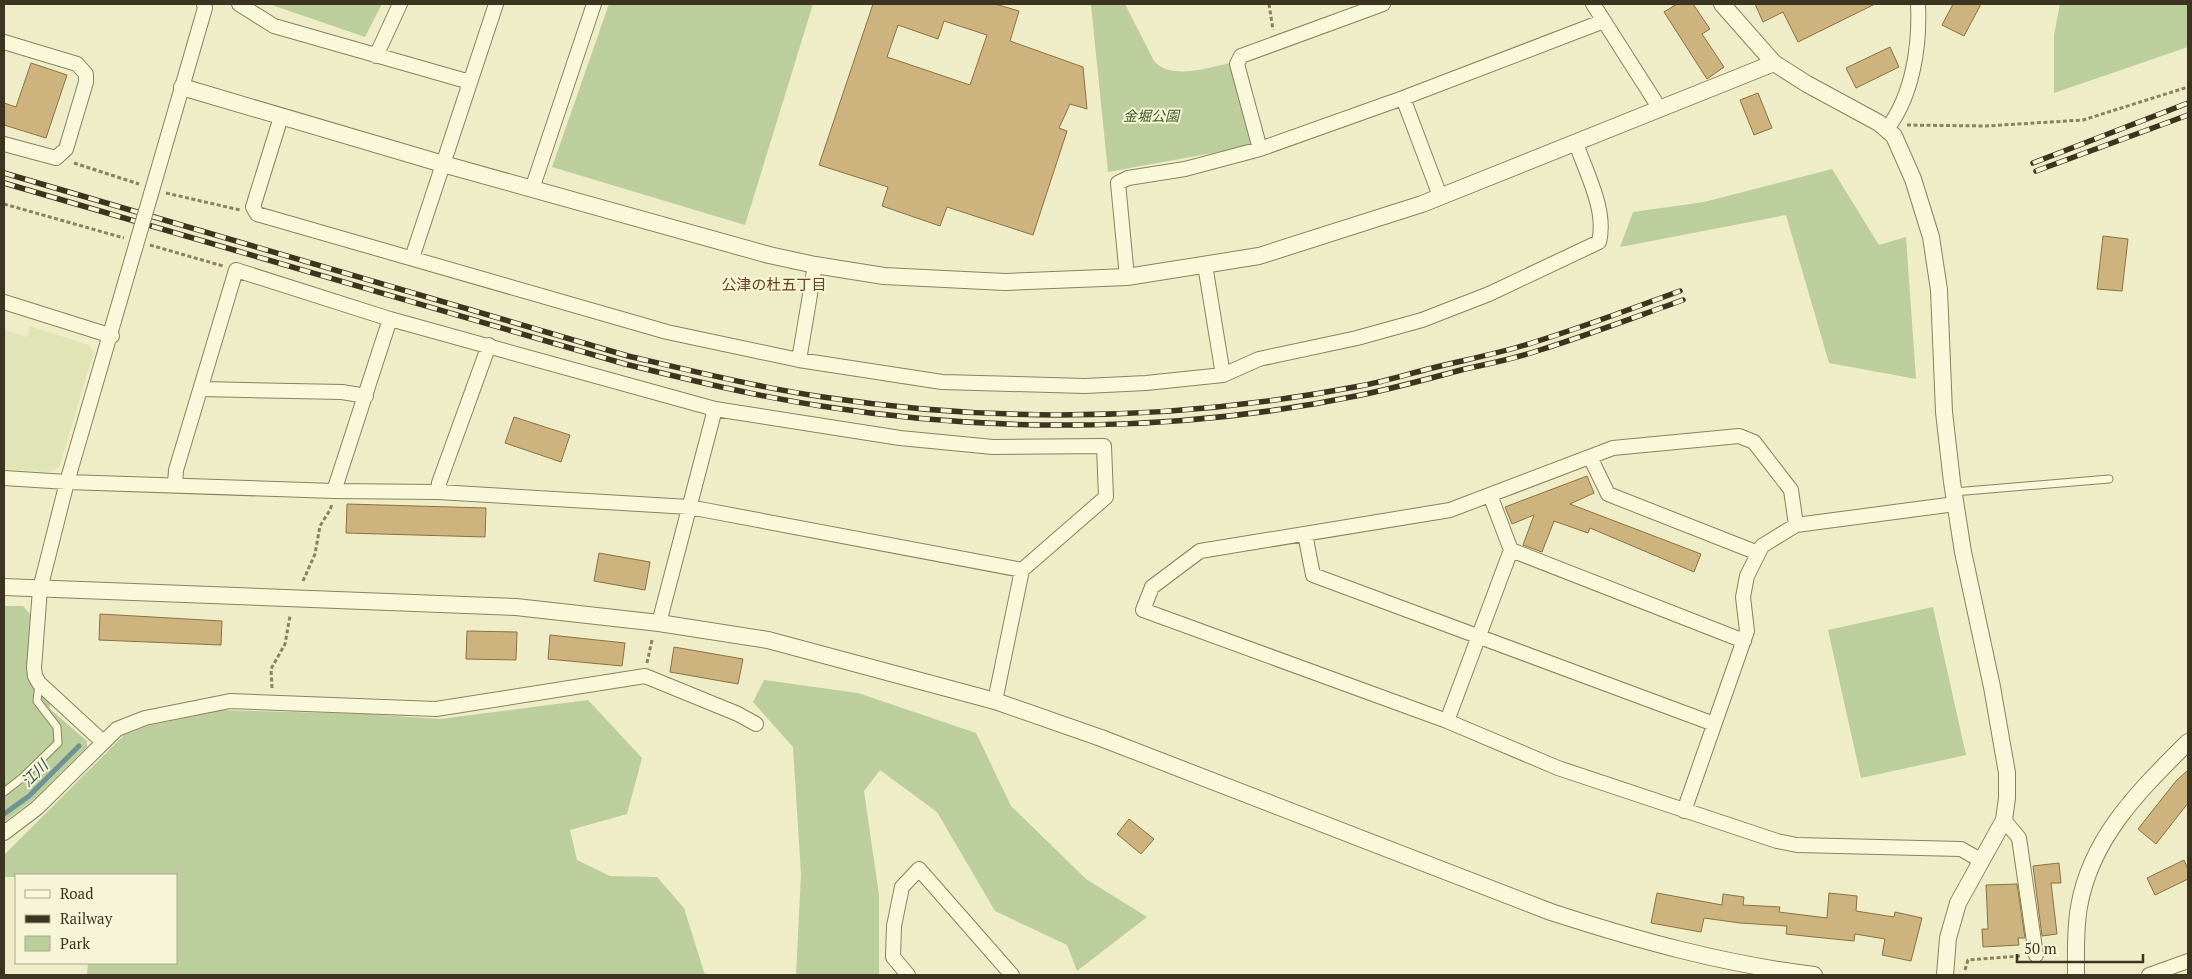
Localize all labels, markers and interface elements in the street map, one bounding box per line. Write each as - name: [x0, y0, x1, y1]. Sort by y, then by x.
- park label: 金堀公園: [1123, 106, 1181, 125]
- district label: 公津の杜五丁目: [721, 274, 827, 294]
- water label: 江川: [16, 754, 53, 791]
- legend: [15, 874, 178, 964]
- text: Road: [60, 883, 93, 903]
- text: Railway: [60, 908, 113, 928]
- scale bar: [2017, 932, 2143, 964]
- text: Park: [60, 933, 90, 953]
- text: 50 m: [2024, 938, 2057, 958]

